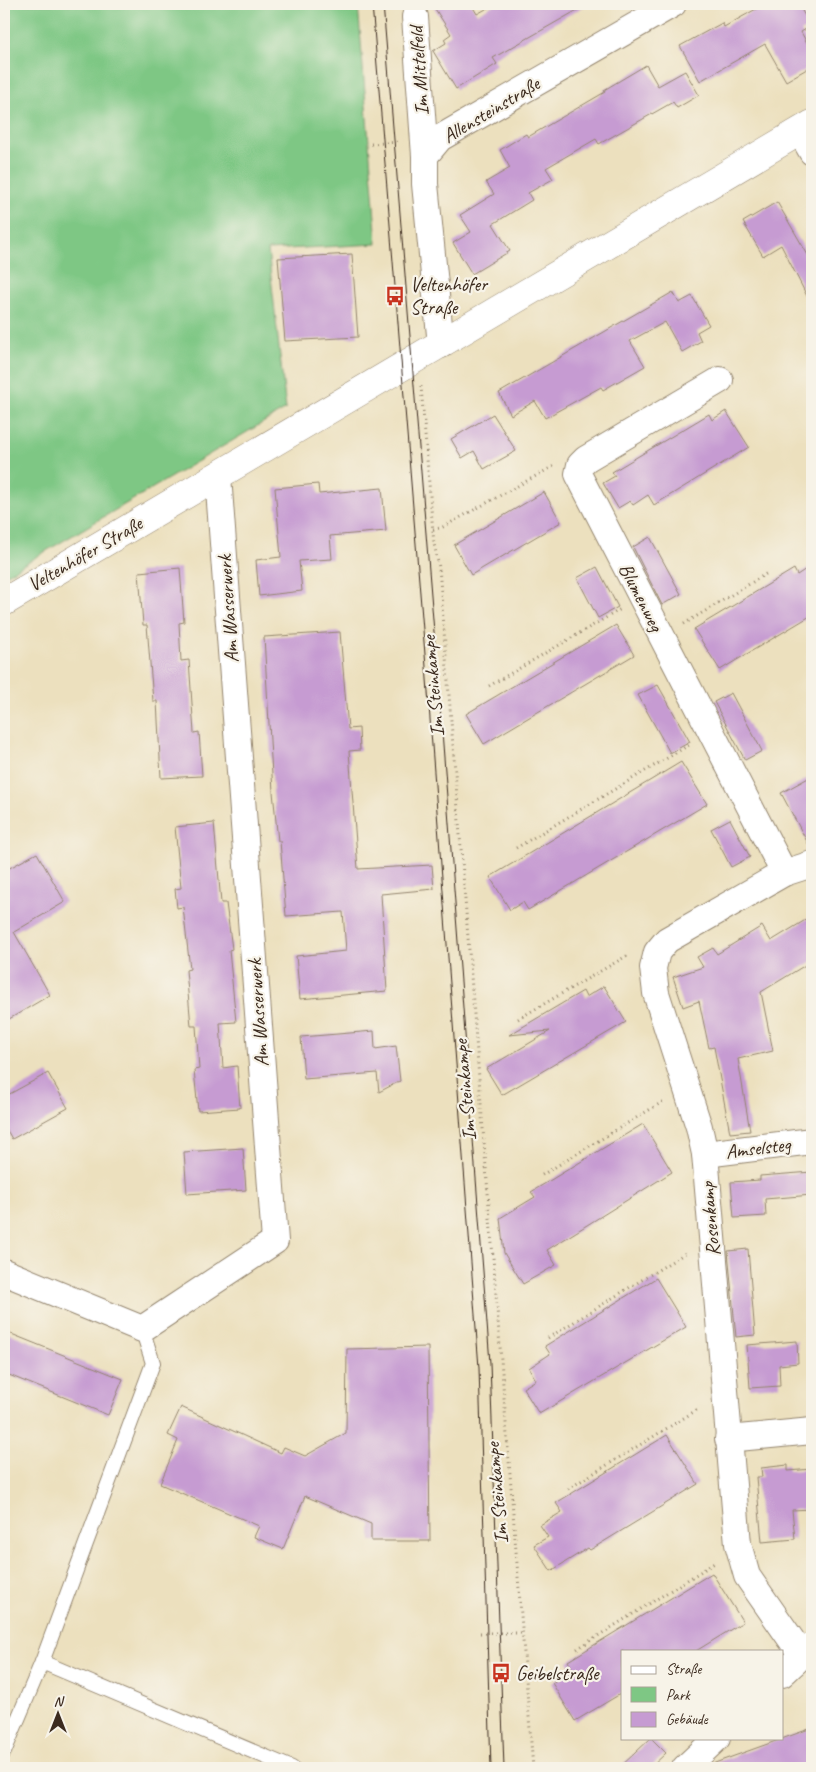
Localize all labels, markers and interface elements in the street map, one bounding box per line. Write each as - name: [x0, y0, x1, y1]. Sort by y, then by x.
- street label: Im Mittelfeld: [403, 23, 435, 116]
- street label: Allensteinstraße: [438, 70, 545, 149]
- place label: Veltenhöfer Straße: [410, 272, 489, 320]
- bus stop icon: Veltenhöfer Straße: [384, 285, 406, 307]
- street label: Veltenhöfer Straße: [23, 510, 148, 597]
- street label: Am Wasserwerk: [212, 553, 244, 664]
- street label: Blumenweg: [613, 559, 670, 637]
- street label: Im Steinkampe: [416, 633, 450, 738]
- street label: Am Wasserwerk: [242, 957, 274, 1068]
- street label: Im Steinkampe: [448, 1037, 482, 1142]
- street label: Amselsteg: [724, 1131, 794, 1164]
- street label: Rosenkamp: [694, 1180, 726, 1257]
- street label: Im Steinkampe: [480, 1440, 514, 1545]
- legend: [621, 1650, 784, 1740]
- text: Straße: [666, 1660, 702, 1679]
- place label: Geibelstraße: [516, 1661, 600, 1686]
- bus stop icon: Geibelstraße: [490, 1662, 512, 1684]
- text: Park: [666, 1686, 691, 1705]
- north arrow: [32, 1690, 82, 1740]
- text: N: [54, 1693, 65, 1710]
- text: Gebäude: [666, 1710, 709, 1729]

